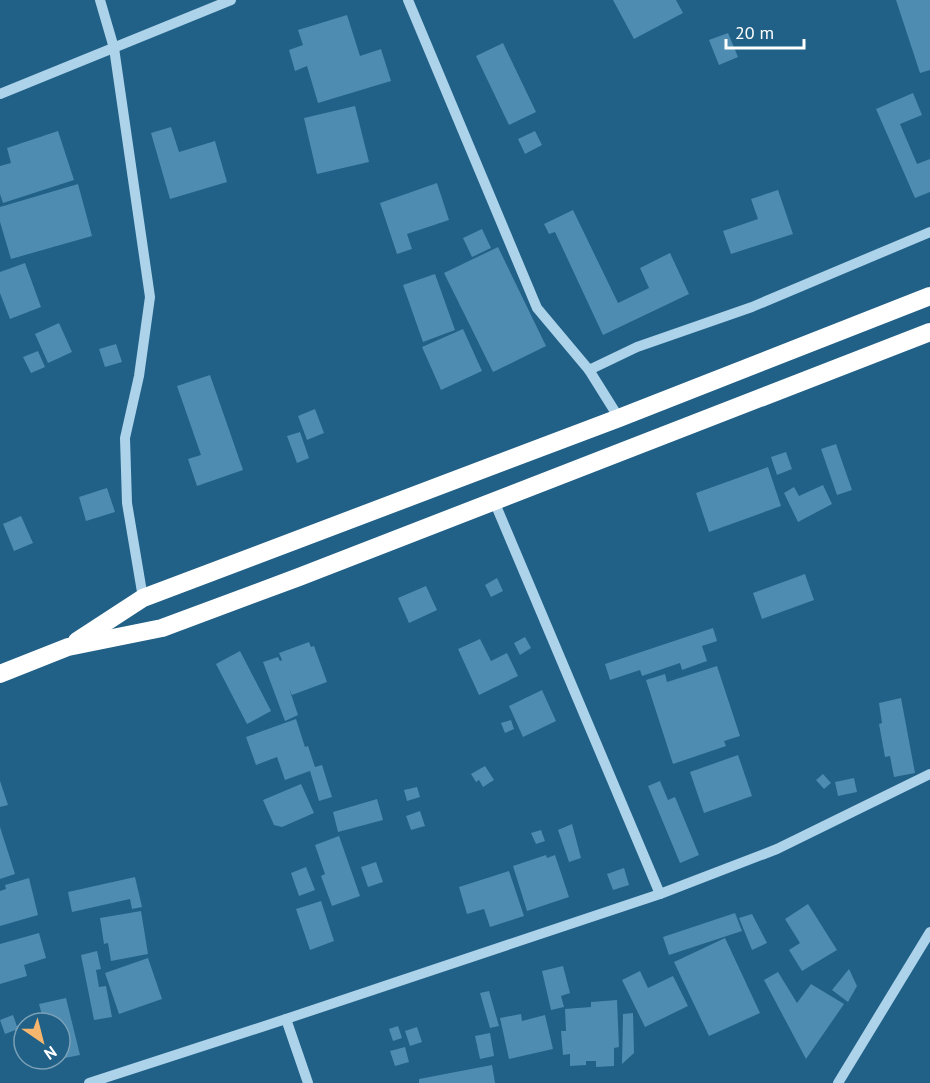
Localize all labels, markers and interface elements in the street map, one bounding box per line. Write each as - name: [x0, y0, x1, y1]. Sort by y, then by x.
- scale bar: [726, 12, 804, 50]
- text: 20 m: [735, 21, 774, 44]
- north arrow: [12, 1011, 72, 1071]
- text: N: [41, 1042, 61, 1064]

